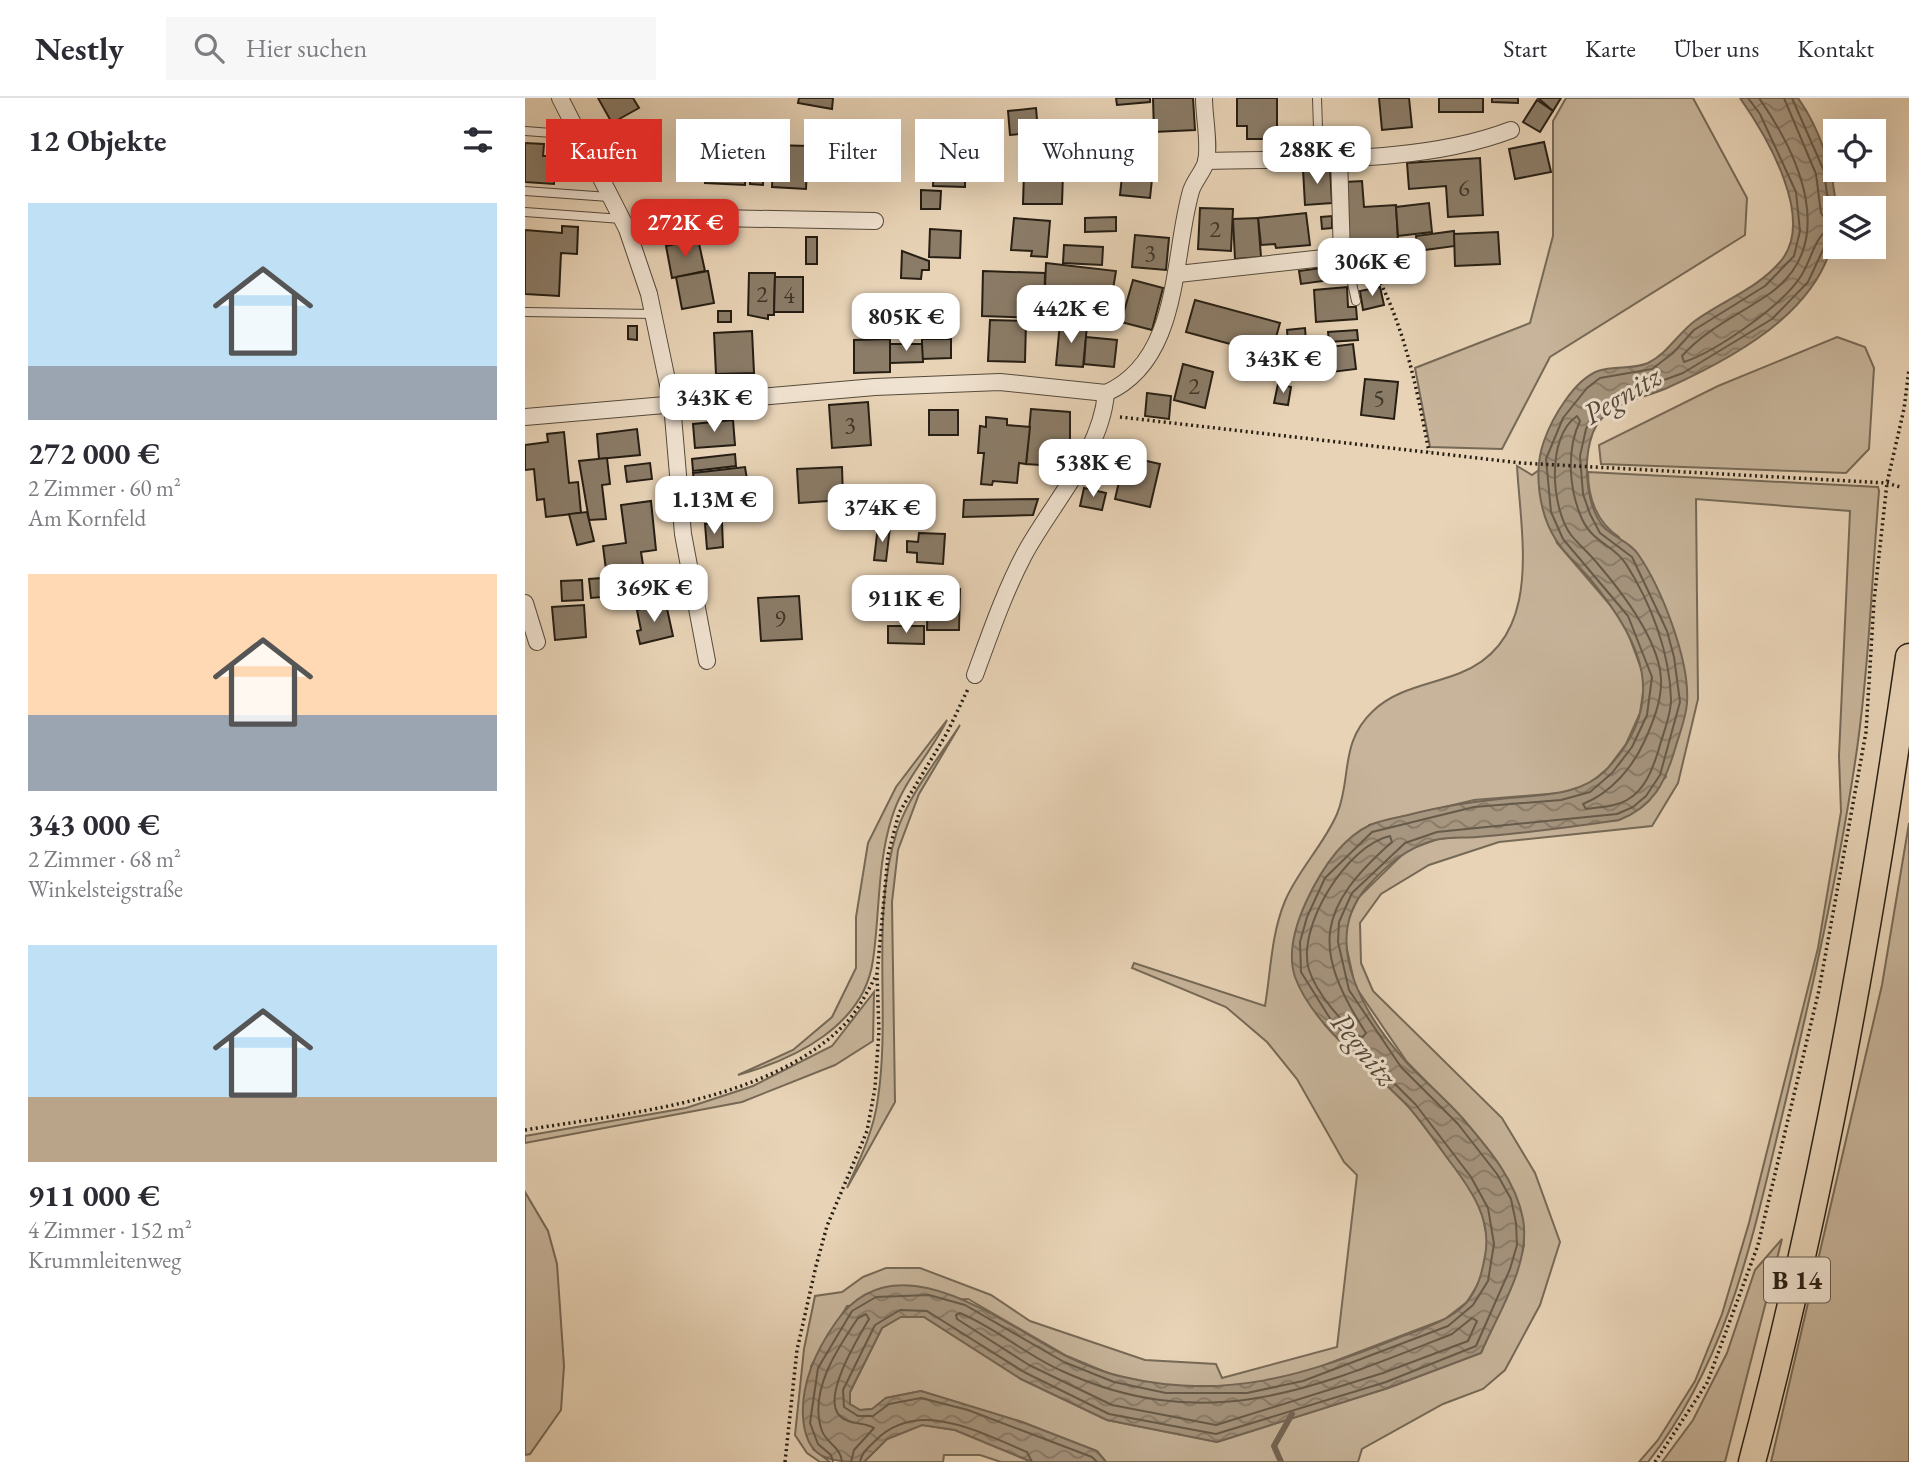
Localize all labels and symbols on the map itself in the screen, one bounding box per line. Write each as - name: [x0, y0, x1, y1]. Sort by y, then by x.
- pin: 288K €: [1260, 126, 1374, 186]
- house number: 6: [1458, 172, 1470, 203]
- pin: 272K €: [628, 200, 742, 259]
- house number: 2: [1209, 213, 1221, 244]
- house number: 3: [1144, 237, 1156, 268]
- pin: 306K €: [1315, 238, 1429, 298]
- house number: 2: [756, 278, 768, 309]
- house number: 4: [783, 279, 795, 310]
- pin: 442K €: [1014, 286, 1128, 345]
- pin: 805K €: [849, 294, 963, 353]
- pin: 343K €: [1226, 336, 1340, 395]
- water label: Pegnitz: [1575, 355, 1669, 433]
- house number: 2: [1188, 370, 1200, 401]
- pin: 343K €: [657, 374, 771, 434]
- house number: 5: [1373, 382, 1385, 413]
- house number: 3: [844, 409, 856, 440]
- pin: 538K €: [1036, 440, 1150, 499]
- pin: 1.13M €: [649, 476, 779, 536]
- pin: 374K €: [825, 484, 939, 544]
- pin: 369K €: [597, 564, 711, 624]
- pin: 911K €: [849, 575, 963, 635]
- house number: 9: [774, 603, 786, 634]
- water label: Pegnitz: [1322, 1003, 1407, 1095]
- road number: B 14: [1764, 1258, 1830, 1302]

